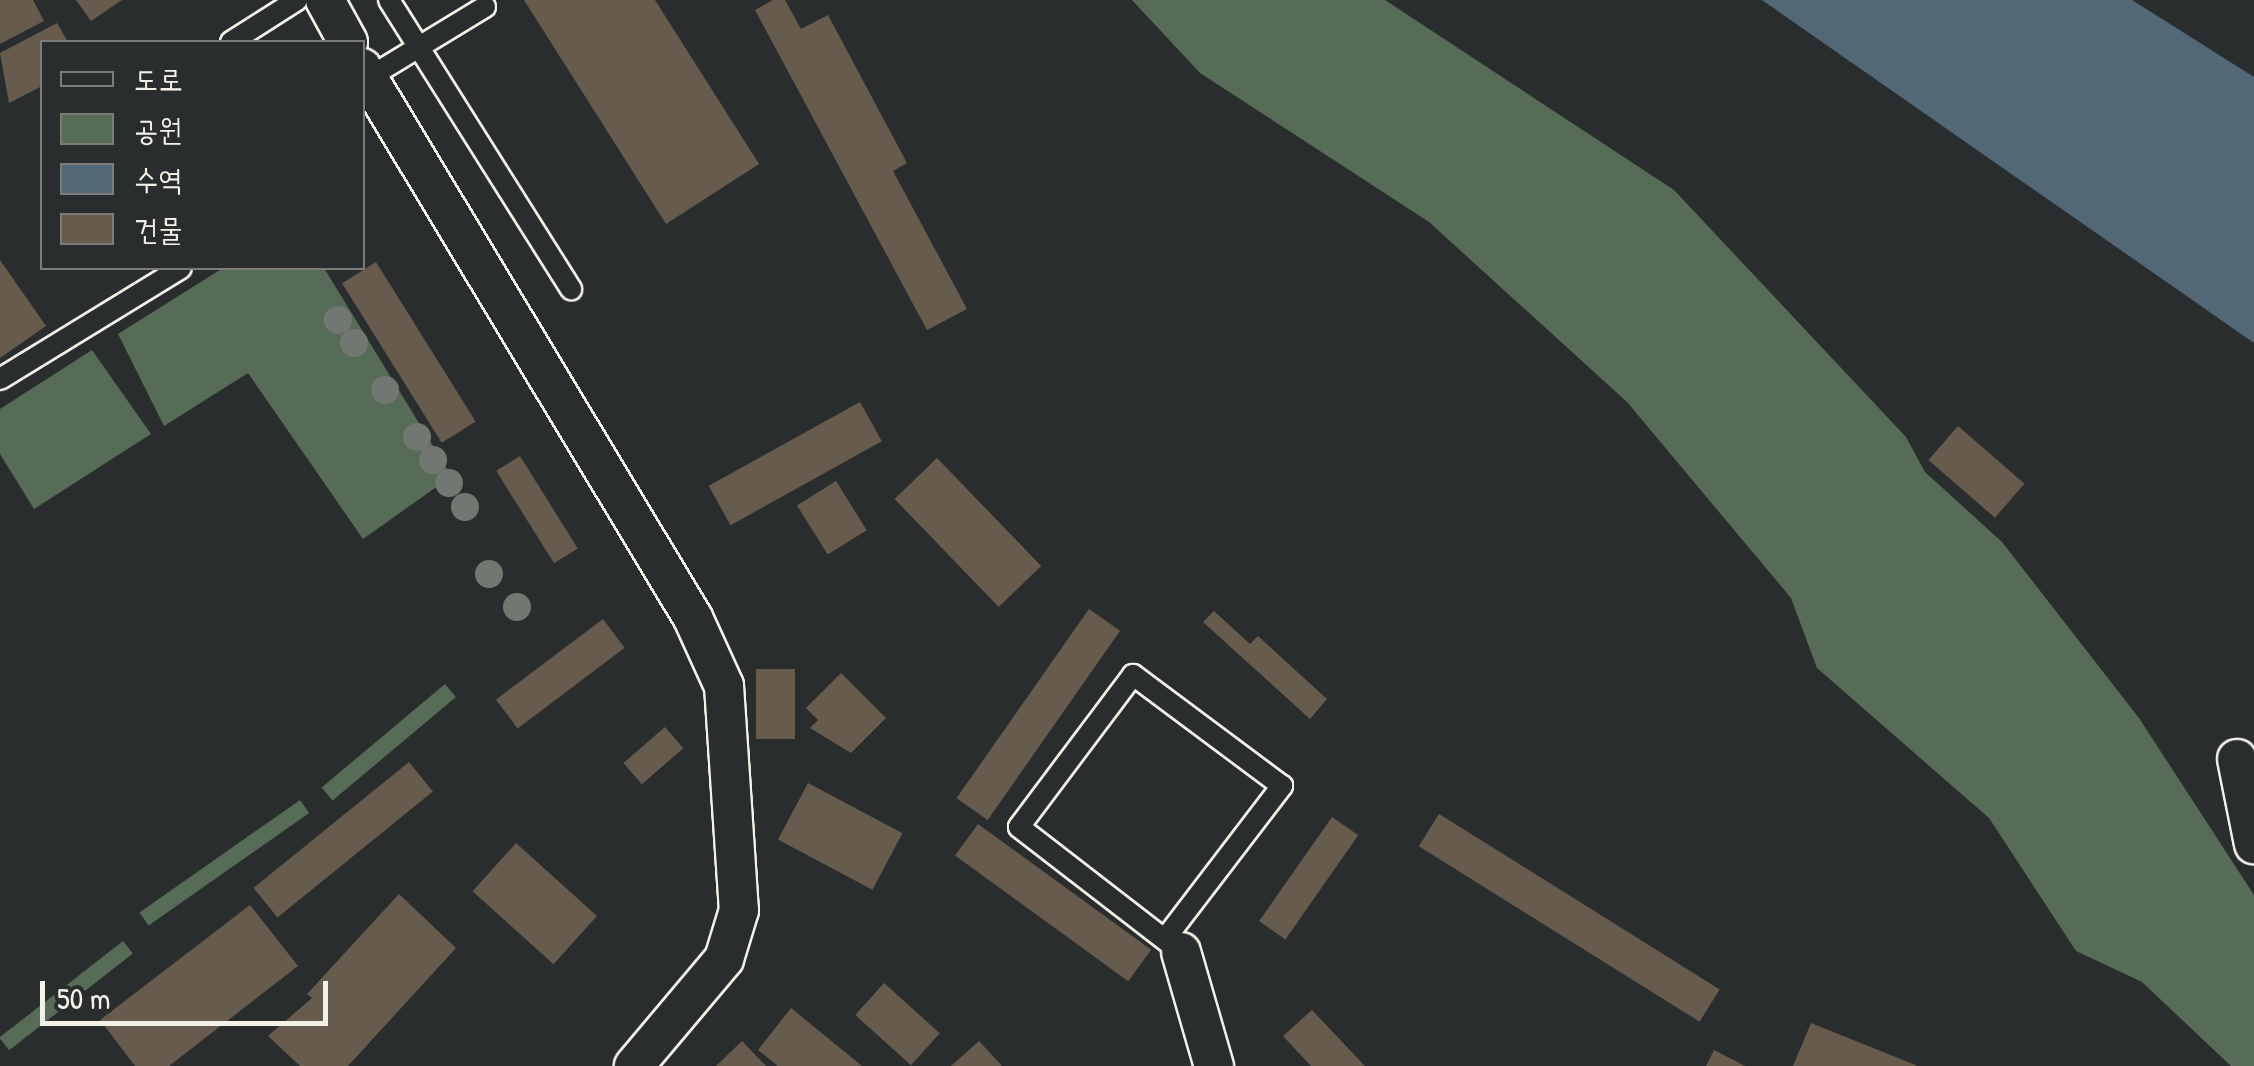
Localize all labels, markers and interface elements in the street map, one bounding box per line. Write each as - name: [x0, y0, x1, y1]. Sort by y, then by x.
- legend: [40, 40, 365, 270]
- text: 도로: [134, 59, 182, 99]
- text: 공원: [134, 109, 182, 149]
- text: 수역: [134, 159, 182, 199]
- text: 건물: [134, 209, 182, 249]
- scale bar: [45, 961, 332, 1023]
- text: 50 m: [57, 978, 110, 1018]

